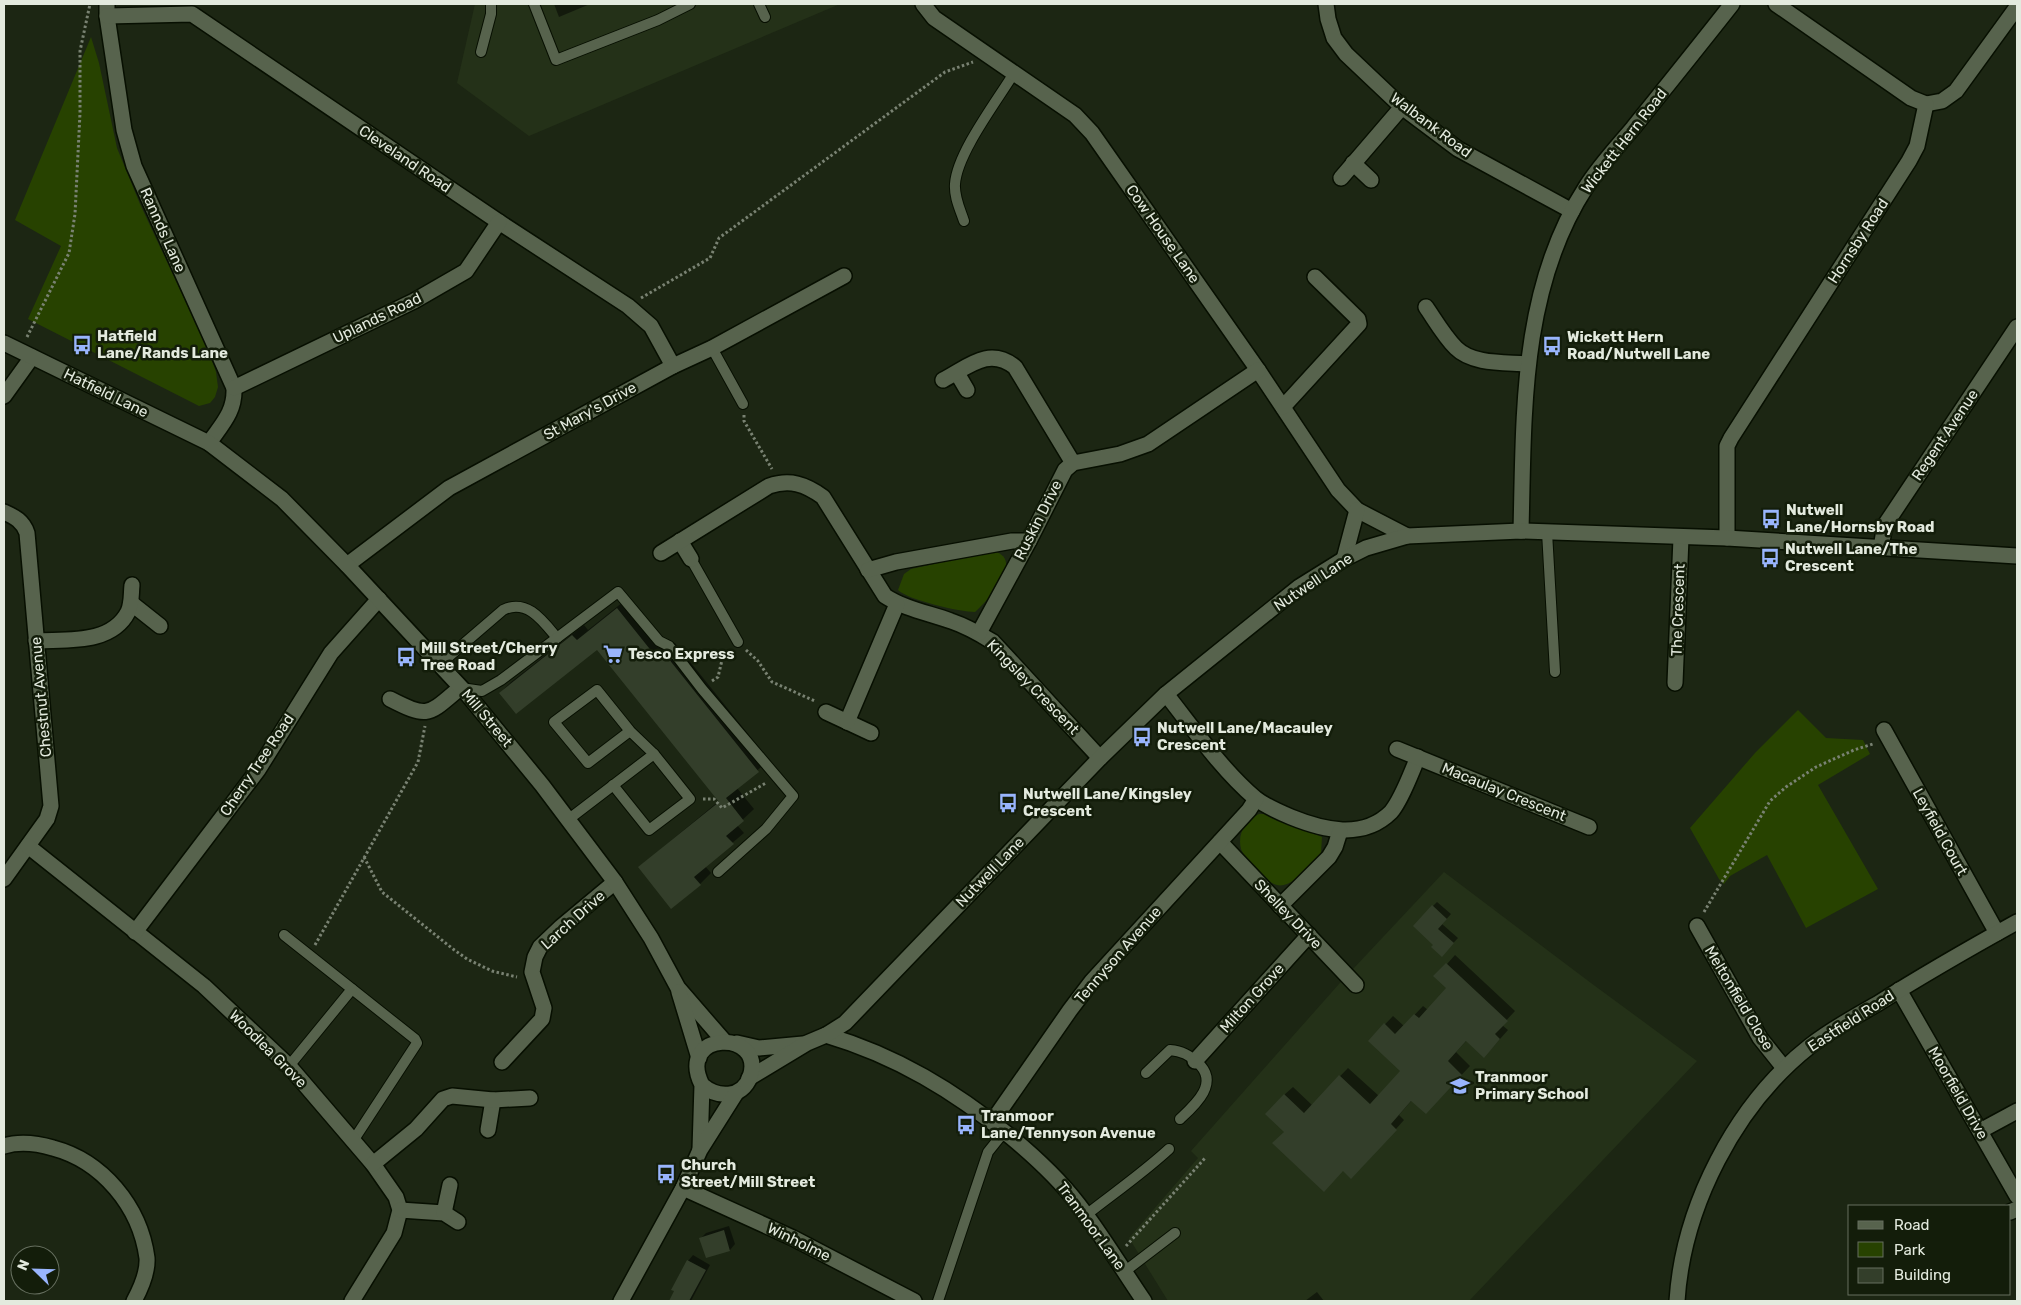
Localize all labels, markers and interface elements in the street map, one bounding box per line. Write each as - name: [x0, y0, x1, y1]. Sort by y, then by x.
- street label: Wickett Hern Road: [1577, 85, 1671, 197]
- street label: Walbank Road: [1387, 89, 1475, 161]
- street label: Cleveland Road: [355, 122, 455, 196]
- street label: Cow House Lane: [1122, 181, 1204, 287]
- street label: Rannds Lane: [136, 185, 190, 275]
- street label: Hornsby Road: [1824, 195, 1892, 287]
- street label: Uplands Road: [330, 289, 424, 347]
- place label: Hatfield Lane/Rands Lane: [97, 327, 228, 362]
- place label: Wickett Hern Road/Nutwell Lane: [1567, 328, 1710, 363]
- bus stop icon: Hatfield Lane/Rands Lane: [71, 334, 93, 356]
- bus stop icon: Wickett Hern Road/Nutwell Lane: [1541, 335, 1563, 357]
- street label: Hatfield Lane: [61, 365, 151, 421]
- street label: St Mary's Drive: [540, 378, 640, 444]
- street label: Regent Avenue: [1908, 386, 1982, 484]
- street label: Ruskin Drive: [1010, 477, 1066, 563]
- place label: Nutwell Lane/Hornsby Road: [1786, 501, 1935, 536]
- bus stop icon: Nutwell Lane/Hornsby Road: [1760, 508, 1782, 530]
- place label: Nutwell Lane/The Crescent: [1785, 540, 1918, 575]
- bus stop icon: Nutwell Lane/The Crescent: [1759, 547, 1781, 569]
- street label: Nutwell Lane: [1270, 549, 1356, 615]
- street label: The Crescent: [1667, 563, 1689, 657]
- street label: Chestnut Avenue: [27, 636, 55, 758]
- street label: Kingsley Crescent: [983, 636, 1083, 738]
- place label: Mill Street/Cherry Tree Road: [421, 639, 557, 674]
- supermarket icon: Tesco Express: [602, 643, 624, 665]
- place label: Tesco Express: [628, 645, 735, 663]
- bus stop icon: Mill Street/Cherry Tree Road: [395, 646, 417, 668]
- street label: Mill Street: [458, 685, 516, 751]
- street label: Cherry Tree Road: [216, 711, 298, 819]
- place label: Nutwell Lane/Macauley Crescent: [1157, 719, 1333, 754]
- bus stop icon: Nutwell Lane/Macauley Crescent: [1131, 726, 1153, 748]
- street label: Macaulay Crescent: [1439, 759, 1569, 825]
- place label: Nutwell Lane/Kingsley Crescent: [1023, 785, 1192, 820]
- street label: Leyfield Court: [1909, 785, 1971, 879]
- bus stop icon: Nutwell Lane/Kingsley Crescent: [997, 792, 1019, 814]
- street label: Nutwell Lane: [952, 833, 1028, 911]
- street label: Shelley Drive: [1250, 875, 1326, 953]
- street label: Larch Drive: [537, 887, 609, 953]
- street label: Tennyson Avenue: [1071, 903, 1165, 1007]
- street label: Meltonfield Close: [1701, 943, 1777, 1053]
- street label: Milton Grove: [1216, 960, 1288, 1036]
- street label: Eastfield Road: [1804, 986, 1898, 1056]
- street label: Woodlea Grove: [225, 1006, 311, 1092]
- street label: Moorfield Drive: [1924, 1044, 1992, 1142]
- place label: Tranmoor Primary School: [1475, 1068, 1589, 1103]
- school or university icon: Tranmoor Primary School: [1449, 1075, 1471, 1097]
- place label: Tranmoor Lane/Tennyson Avenue: [981, 1107, 1156, 1142]
- bus stop icon: Tranmoor Lane/Tennyson Avenue: [955, 1114, 977, 1136]
- place label: Church Street/Mill Street: [681, 1156, 815, 1191]
- bus stop icon: Church Street/Mill Street: [655, 1163, 677, 1185]
- street label: Tranmoor Lane: [1053, 1179, 1129, 1273]
- legend: [1848, 1205, 2011, 1295]
- text: Road: [1894, 1216, 1930, 1234]
- street label: Winholme: [765, 1219, 833, 1265]
- text: Park: [1894, 1241, 1925, 1259]
- north arrow: [10, 1245, 60, 1295]
- text: N: [14, 1257, 33, 1273]
- text: Building: [1894, 1266, 1951, 1284]

